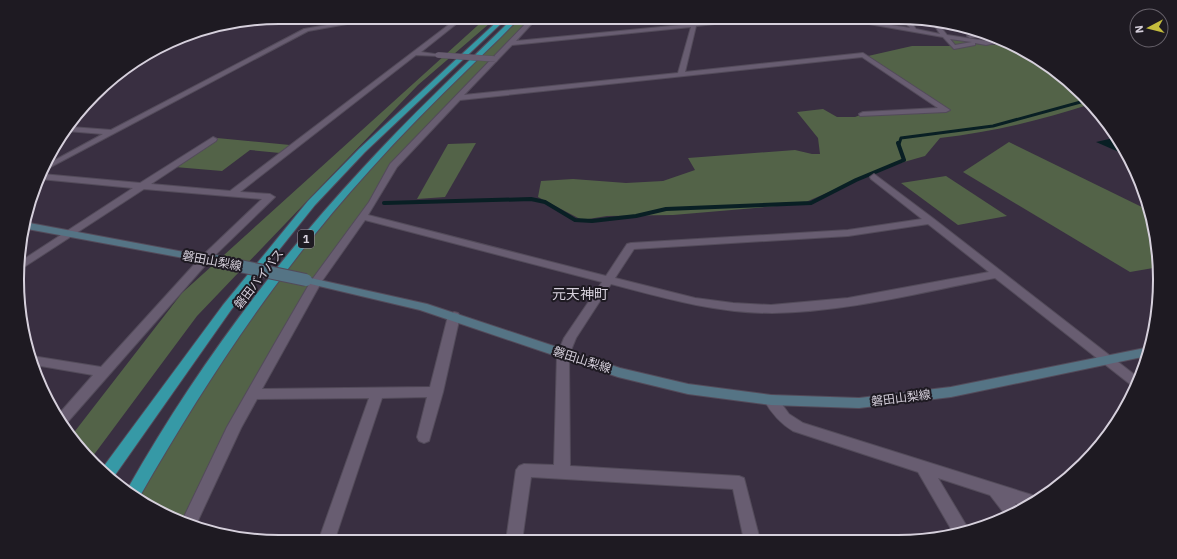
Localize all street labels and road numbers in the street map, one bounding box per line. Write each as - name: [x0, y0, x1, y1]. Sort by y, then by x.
- road number: 1: [298, 230, 314, 248]
- street label: 磐田バイパス: [231, 246, 287, 312]
- street label: 磐田山梨線: [181, 247, 243, 274]
- street label: 磐田山梨線: [551, 343, 613, 376]
- street label: 磐田山梨線: [870, 386, 932, 409]

